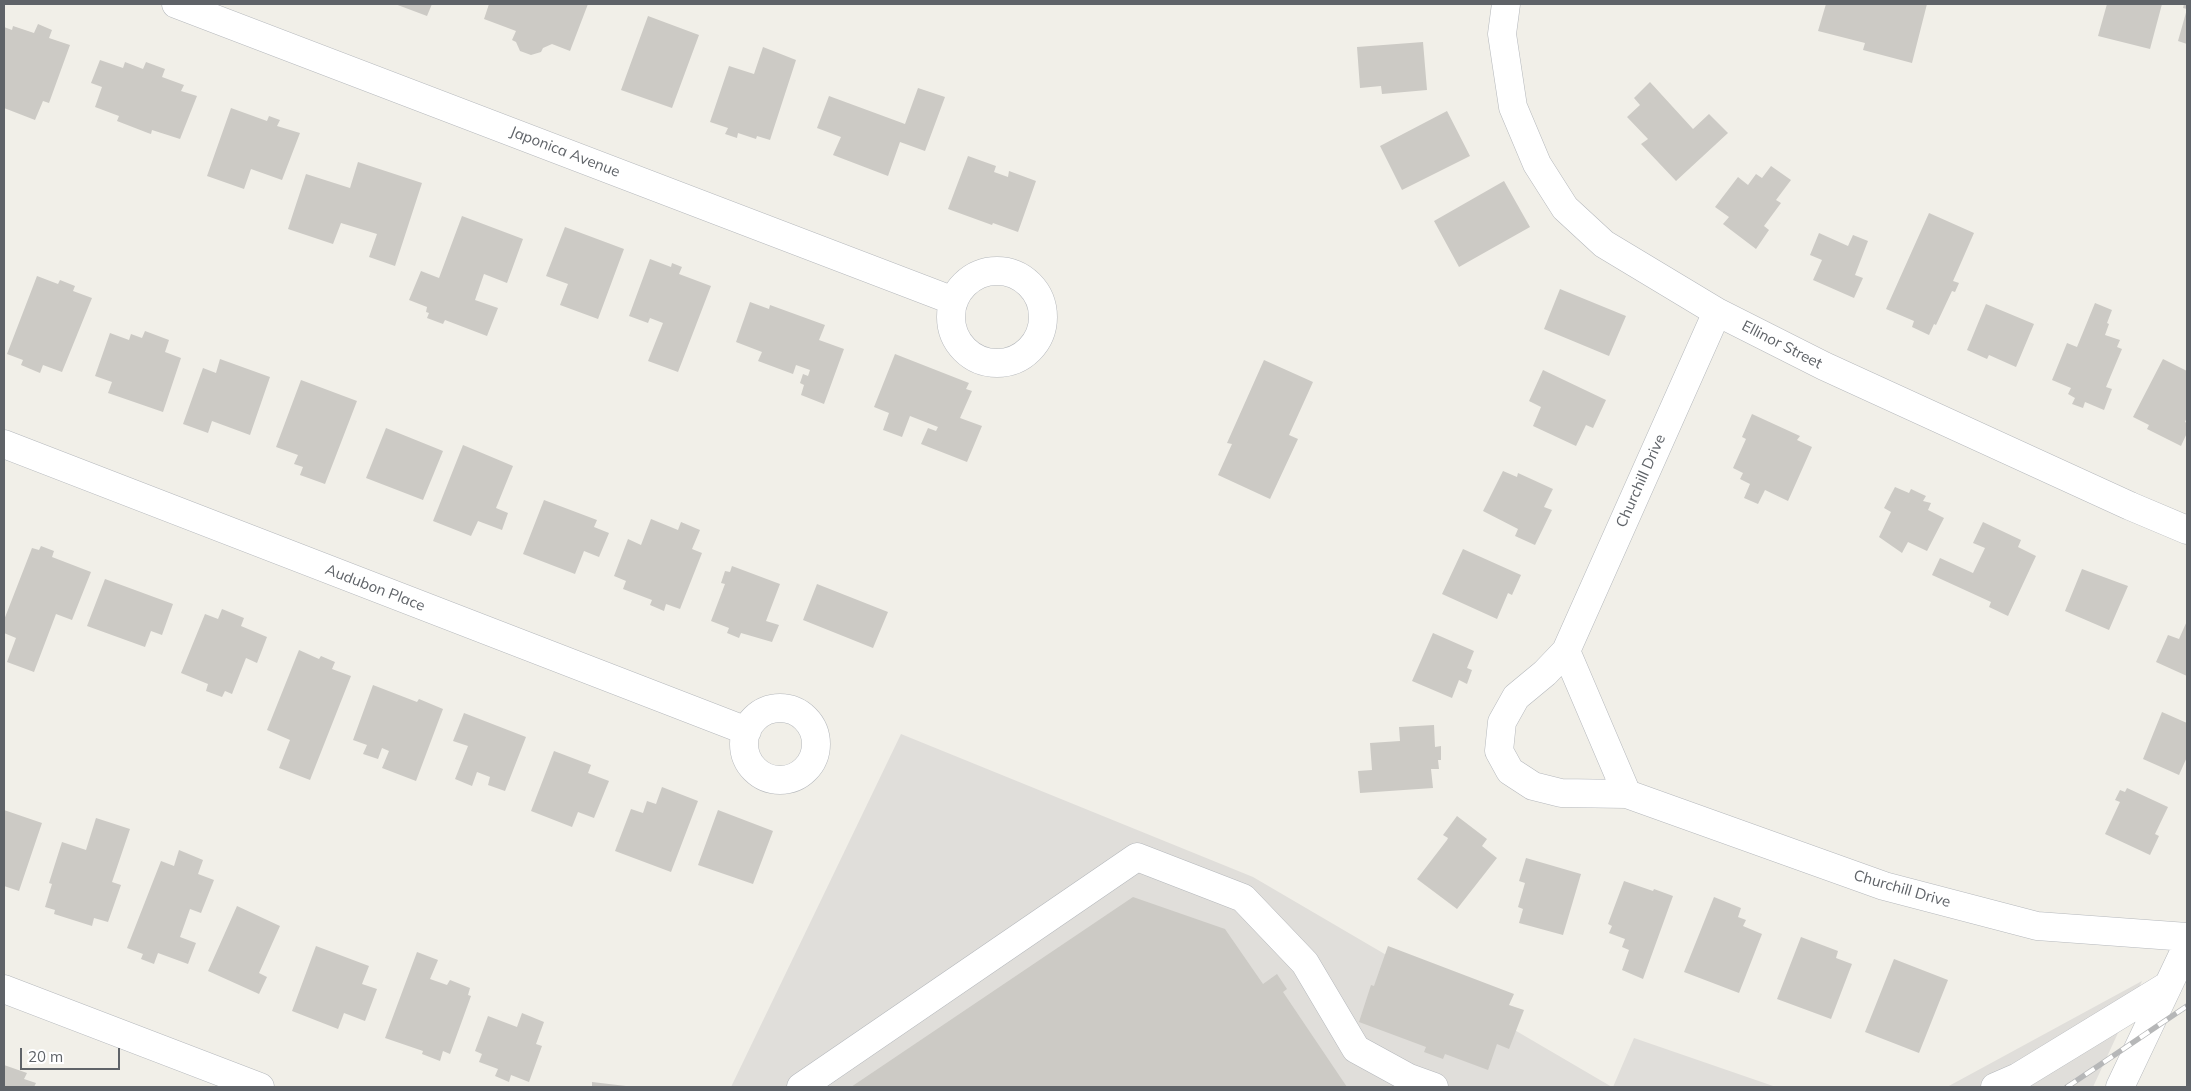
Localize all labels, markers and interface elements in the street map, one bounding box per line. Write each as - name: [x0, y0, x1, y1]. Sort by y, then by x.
- street label: Japonica Avenue: [507, 123, 623, 181]
- street label: Ellinor Street: [1739, 317, 1825, 373]
- street label: Churchill Drive: [1612, 432, 1670, 530]
- street label: Audubon Place: [323, 561, 427, 615]
- street label: Churchill Drive: [1851, 867, 1953, 911]
- scale bar: [22, 1038, 122, 1070]
- text: 20 m: [28, 1047, 63, 1066]

